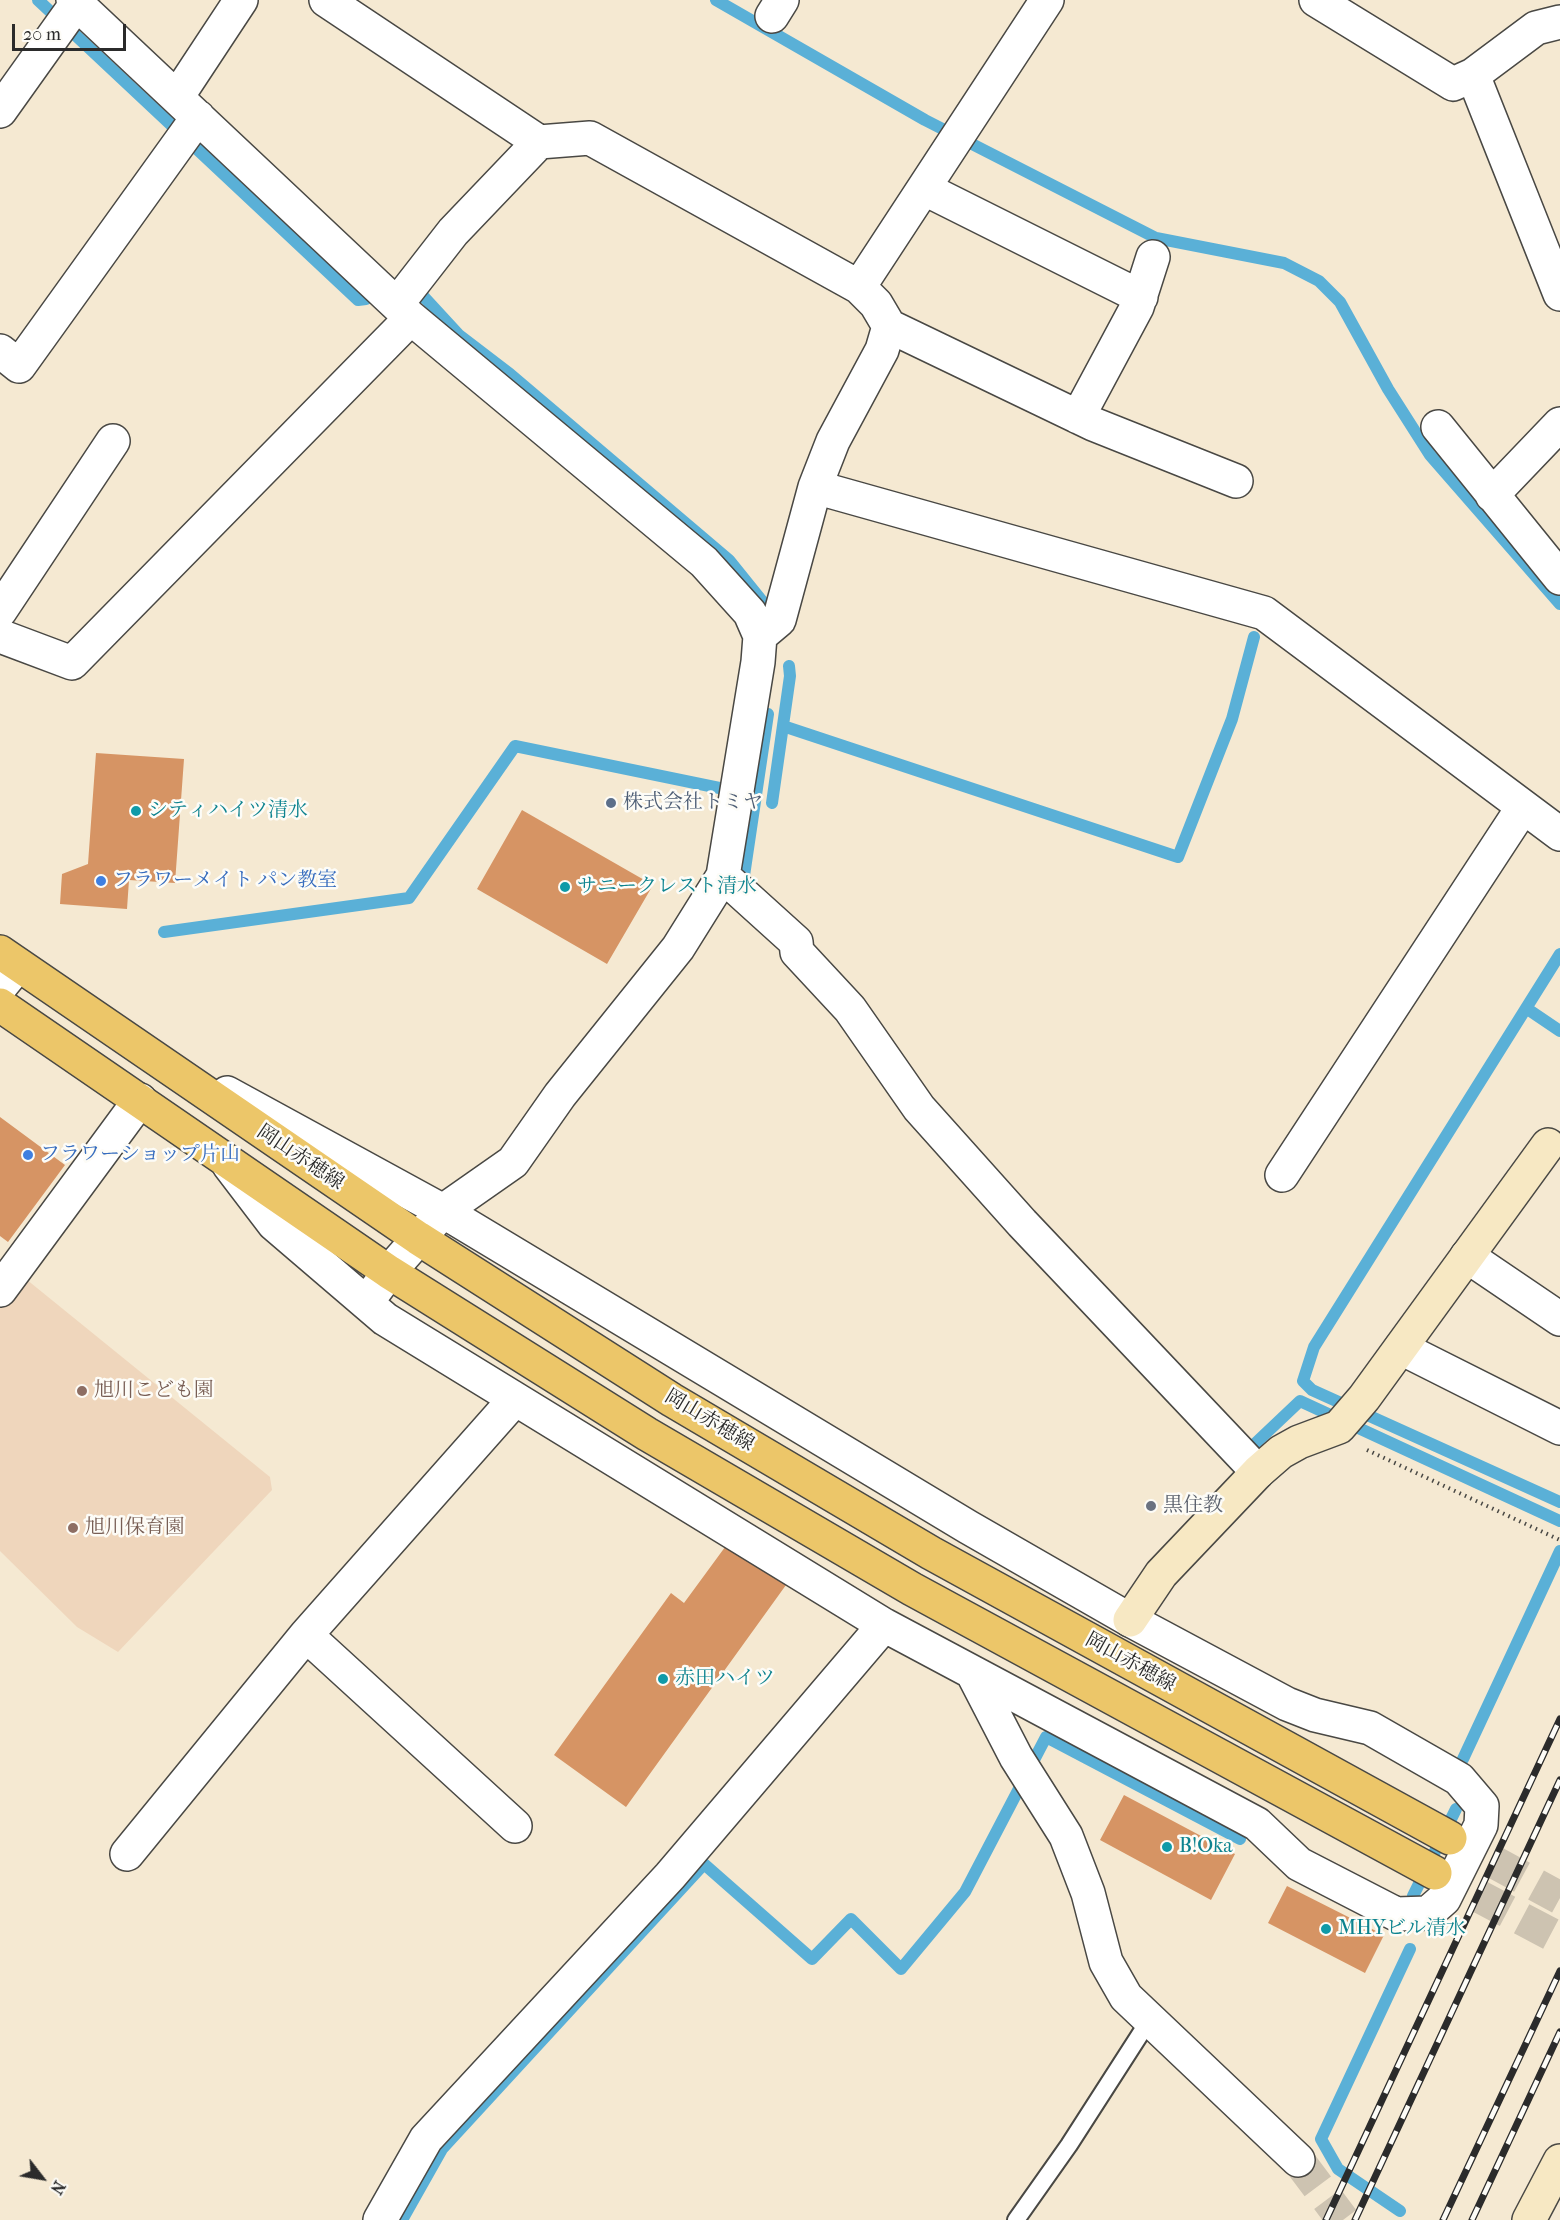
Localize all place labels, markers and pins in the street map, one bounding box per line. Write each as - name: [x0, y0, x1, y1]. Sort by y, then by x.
- place label: 株式会社トミヤ: [623, 791, 763, 815]
- marker: 株式会社トミヤ: [604, 796, 618, 810]
- place label: シティハイツ清水: [148, 799, 308, 823]
- marker: シティハイツ清水: [129, 804, 143, 818]
- place label: フラワーメイト パン教室: [113, 869, 337, 893]
- marker: フラワーメイト パン教室: [94, 874, 108, 888]
- place label: サニークレスト清水: [577, 875, 757, 899]
- marker: サニークレスト清水: [558, 880, 572, 894]
- place label: フラワーショップ片山: [40, 1143, 240, 1167]
- marker: フラワーショップ片山: [21, 1148, 35, 1162]
- place label: 旭川こども園: [94, 1379, 214, 1403]
- marker: 旭川こども園: [75, 1384, 89, 1398]
- place label: 黒住教: [1163, 1494, 1223, 1518]
- marker: 黒住教: [1144, 1499, 1158, 1513]
- place label: 旭川保育園: [85, 1516, 185, 1540]
- marker: 旭川保育園: [66, 1521, 80, 1535]
- place label: 赤田ハイツ: [675, 1667, 775, 1691]
- marker: 赤田ハイツ: [656, 1672, 670, 1686]
- place label: B!Oka: [1179, 1835, 1233, 1859]
- marker: B!Oka: [1160, 1840, 1174, 1854]
- place label: MHYビル清水: [1338, 1917, 1466, 1941]
- marker: MHYビル清水: [1319, 1922, 1333, 1936]

